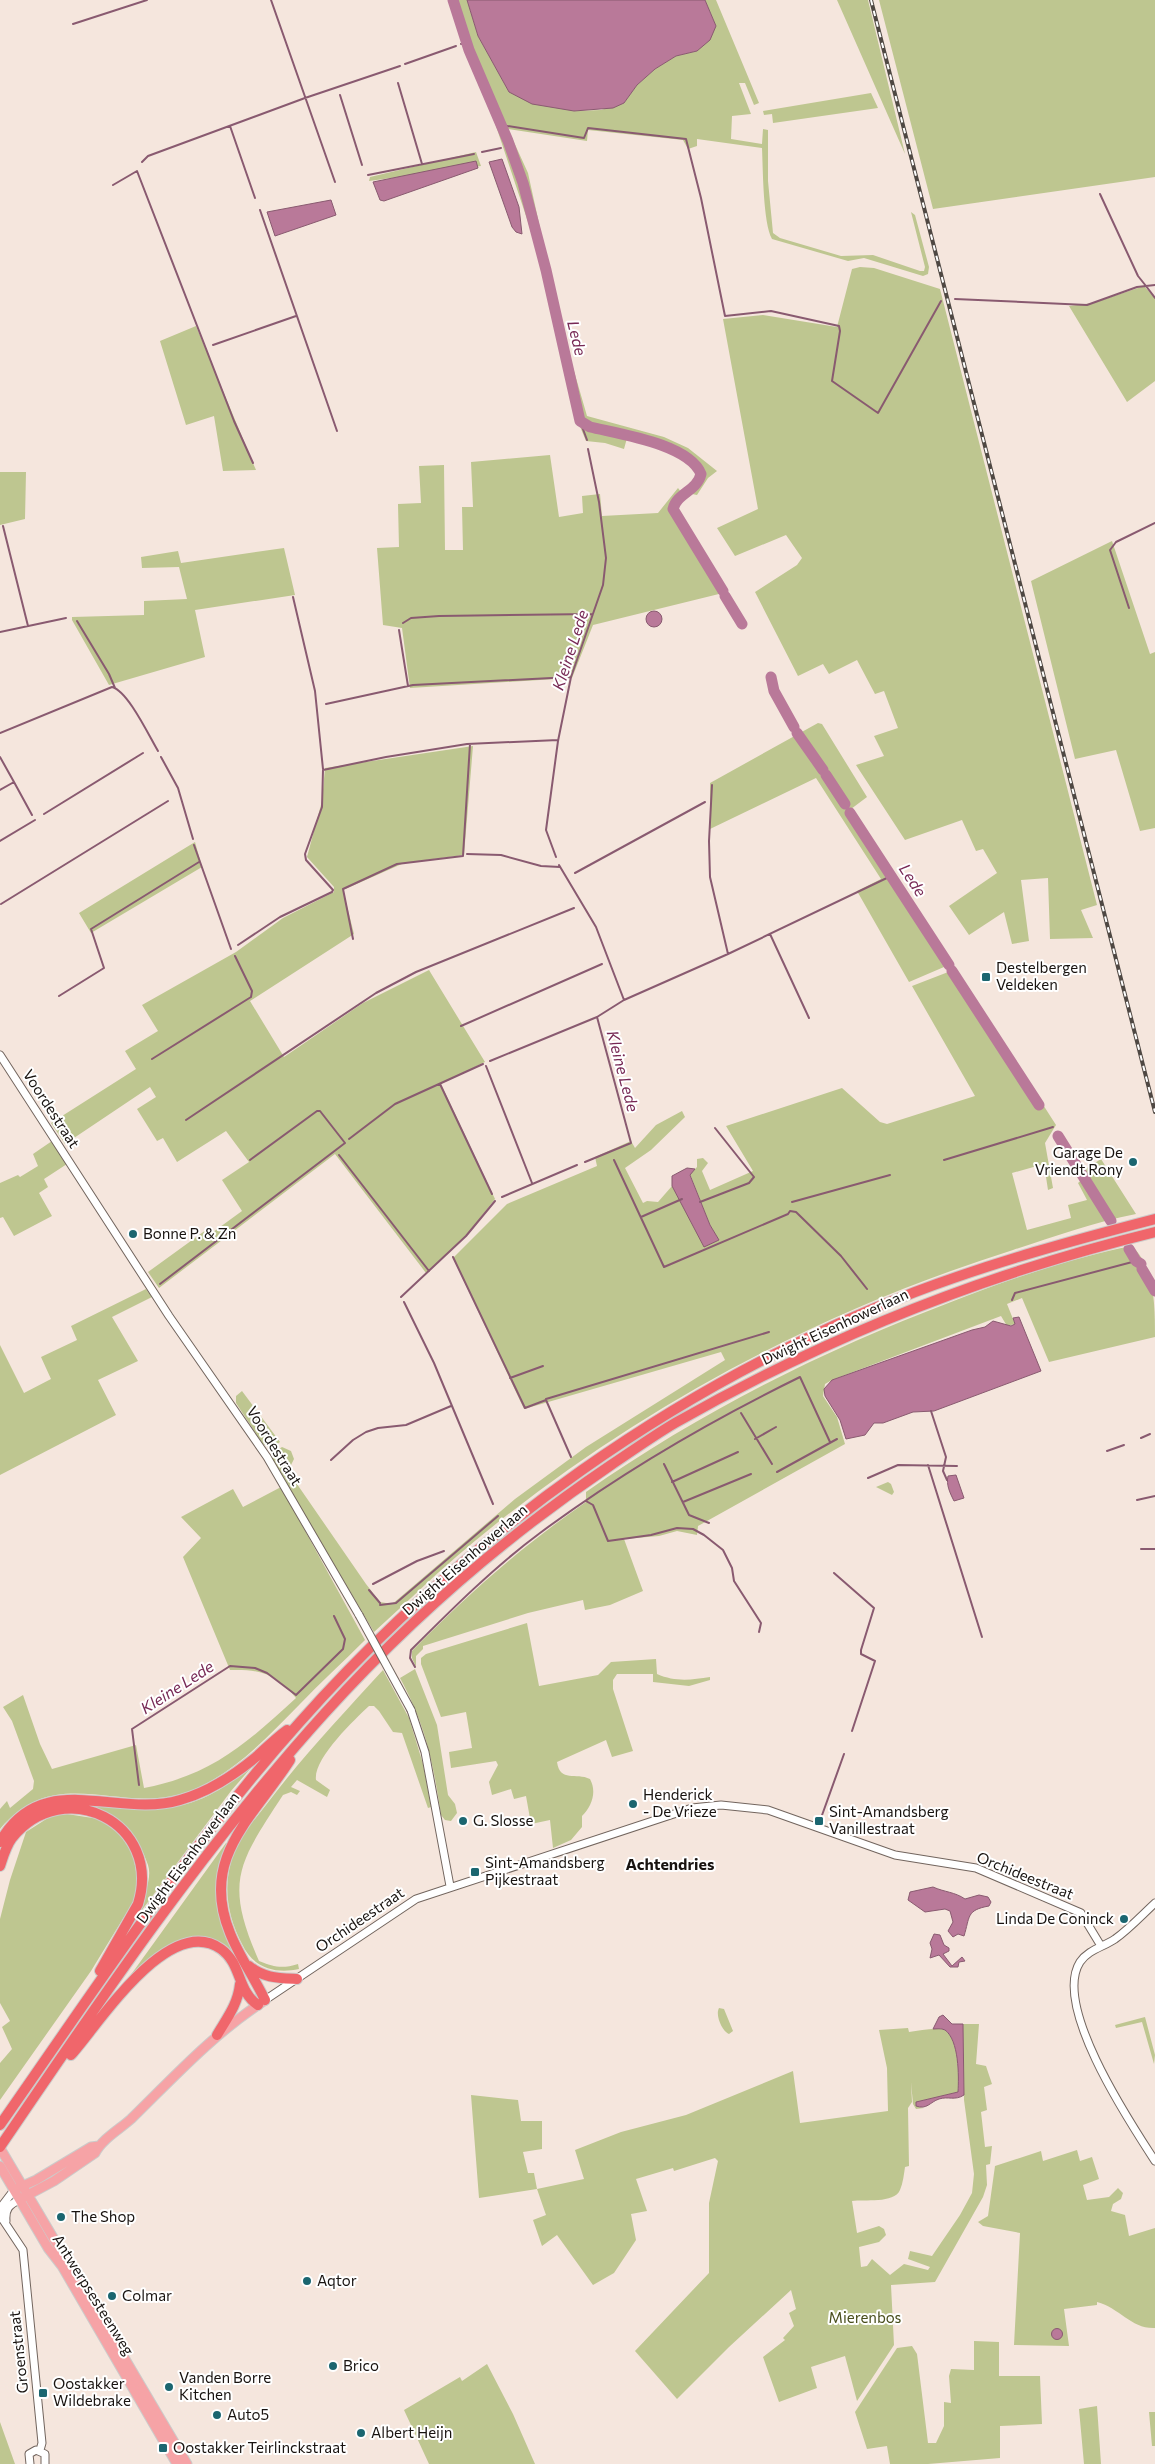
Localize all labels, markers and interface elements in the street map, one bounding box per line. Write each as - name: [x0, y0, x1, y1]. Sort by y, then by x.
- water label: Lede: [564, 318, 591, 358]
- water label: Kleine Lede: [548, 607, 592, 692]
- water label: Lede: [896, 860, 931, 900]
- place label: Destelbergen Veldeken: [996, 958, 1087, 993]
- marker: Destelbergen Veldeken: [980, 971, 992, 983]
- water label: Kleine Lede: [604, 1028, 644, 1114]
- street label: Voordestraat: [20, 1066, 84, 1151]
- place label: Garage De Vriendt Rony: [1035, 1143, 1123, 1178]
- marker: Garage De Vriendt Rony: [1127, 1156, 1139, 1168]
- place label: Bonne P. & Zn: [143, 1224, 236, 1242]
- marker: Bonne P. & Zn: [127, 1228, 139, 1240]
- street label: Dwight Eisenhowerlaan: [758, 1284, 911, 1368]
- street label: Voordestraat: [243, 1402, 306, 1488]
- street label: Dwight Eisenhowerlaan: [398, 1500, 531, 1618]
- water label: Kleine Lede: [137, 1656, 217, 1717]
- place label: Henderick - De Vrieze: [643, 1785, 717, 1820]
- street label: Dwight Eisenhowerlaan: [132, 1788, 242, 1927]
- marker: Henderick - De Vrieze: [627, 1798, 639, 1810]
- place label: Sint-Amandsberg Vanillestraat: [829, 1802, 949, 1837]
- place label: G. Slosse: [473, 1811, 533, 1829]
- marker: G. Slosse: [457, 1815, 469, 1827]
- marker: Sint-Amandsberg Vanillestraat: [813, 1815, 825, 1827]
- street label: Orchideestraat: [974, 1847, 1076, 1903]
- place label: Sint-Amandsberg Pijkestraat: [485, 1853, 605, 1888]
- district label: Achtendries: [626, 1854, 714, 1873]
- marker: Sint-Amandsberg Pijkestraat: [469, 1866, 481, 1878]
- street label: Orchideestraat: [312, 1883, 407, 1955]
- place label: Linda De Coninck: [996, 1909, 1114, 1927]
- marker: Linda De Coninck: [1118, 1913, 1130, 1925]
- place label: The Shop: [71, 2207, 135, 2225]
- marker: The Shop: [55, 2211, 67, 2223]
- street label: Antwerpsesteenweg: [49, 2231, 138, 2358]
- place label: Aqtor: [317, 2271, 357, 2289]
- marker: Aqtor: [301, 2275, 313, 2287]
- place label: Colmar: [122, 2286, 172, 2304]
- marker: Colmar: [106, 2290, 118, 2302]
- park label: Mierenbos: [829, 2308, 902, 2326]
- street label: Groenstraat: [5, 2310, 31, 2394]
- place label: Brico: [343, 2356, 379, 2374]
- marker: Brico: [327, 2360, 339, 2372]
- place label: Vanden Borre Kitchen: [179, 2368, 271, 2403]
- place label: Oostakker Wildebrake: [53, 2374, 131, 2409]
- marker: Vanden Borre Kitchen: [163, 2381, 175, 2393]
- marker: Oostakker Wildebrake: [37, 2387, 49, 2399]
- place label: Auto5: [227, 2405, 269, 2423]
- marker: Auto5: [211, 2409, 223, 2421]
- place label: Albert Heijn: [371, 2423, 452, 2441]
- marker: Albert Heijn: [355, 2427, 367, 2439]
- place label: Oostakker Teirlinckstraat: [173, 2438, 346, 2456]
- marker: Oostakker Teirlinckstraat: [157, 2442, 169, 2454]

